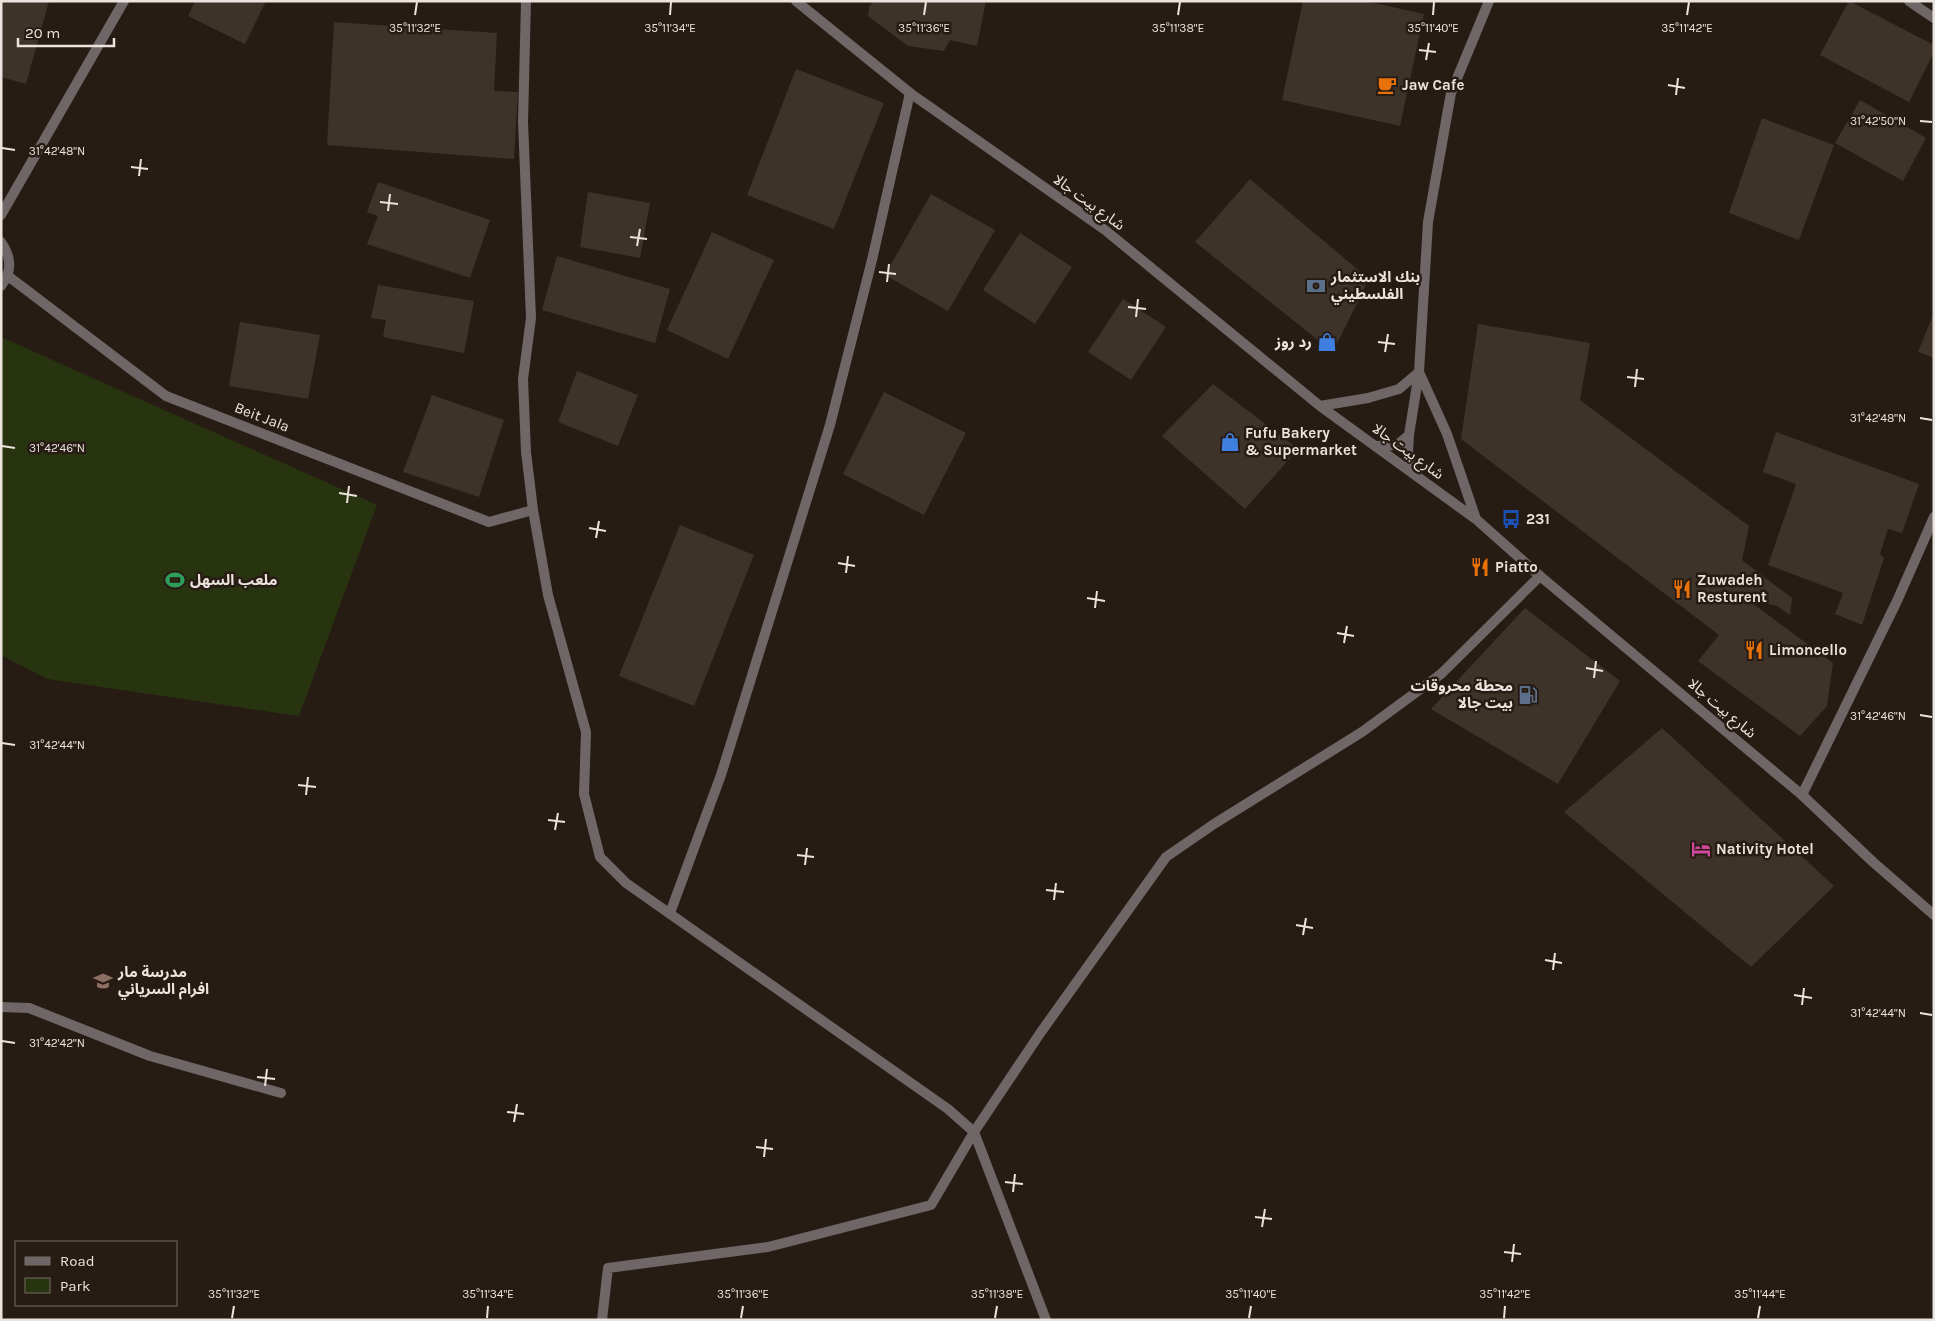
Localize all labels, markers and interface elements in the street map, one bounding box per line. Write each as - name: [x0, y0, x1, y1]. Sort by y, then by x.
- scale bar: [18, 15, 114, 47]
- text: 35°11'32"E: [389, 21, 441, 35]
- text: 35°11'34"E: [644, 21, 696, 35]
- text: 35°11'36"E: [898, 21, 950, 35]
- text: 35°11'38"E: [1152, 21, 1204, 35]
- text: 35°11'40"E: [1407, 21, 1459, 35]
- text: 35°11'42"E: [1661, 21, 1713, 35]
- text: 20 m: [25, 24, 60, 42]
- cafe icon: Jaw Cafe: [1376, 74, 1398, 96]
- place label: Jaw Cafe: [1402, 76, 1464, 94]
- text: 31°42'50"N: [1850, 114, 1906, 128]
- text: 31°42'48"N: [29, 144, 85, 158]
- street label: شارع بيت جالا: [1048, 170, 1129, 237]
- place label: بنك الاستثمار الفلسطيني: [1330, 268, 1420, 305]
- bank icon: بنك الاستثمار الفلسطيني: [1305, 275, 1327, 297]
- shop icon: رد روز: [1316, 331, 1338, 353]
- place label: رد روز: [1274, 333, 1312, 351]
- street label: Beit Jala: [232, 398, 292, 436]
- text: 31°42'48"N: [1850, 411, 1906, 425]
- street label: شارع بيت جالا: [1367, 419, 1448, 486]
- place label: Fufu Bakery & Supermarket: [1245, 424, 1357, 459]
- shop icon: Fufu Bakery & Supermarket: [1219, 431, 1241, 453]
- text: 31°42'46"N: [29, 441, 85, 455]
- bus stop icon: 231: [1500, 508, 1522, 530]
- place label: 231: [1526, 510, 1550, 528]
- restaurant icon: Piatto: [1469, 556, 1491, 578]
- place label: Piatto: [1495, 558, 1538, 576]
- sports icon: ملعب السهل: [164, 569, 186, 591]
- place label: ملعب السهل: [190, 571, 277, 589]
- place label: Zuwadeh Resturent: [1697, 571, 1767, 606]
- restaurant icon: Zuwadeh Resturent: [1671, 578, 1693, 600]
- restaurant icon: Limoncello: [1743, 639, 1765, 661]
- place label: Limoncello: [1769, 641, 1847, 659]
- street label: شارع بيت جالا: [1682, 674, 1760, 744]
- place label: محطة محروقات بيت جالا: [1410, 677, 1513, 712]
- fuel station icon: محطة محروقات بيت جالا: [1517, 684, 1539, 706]
- text: 31°42'46"N: [1850, 709, 1906, 723]
- text: 31°42'44"N: [29, 738, 85, 752]
- hotel icon: Nativity Hotel: [1690, 838, 1712, 860]
- place label: Nativity Hotel: [1716, 840, 1814, 858]
- place label: مدرسة مار افرام السرياني: [117, 963, 209, 1000]
- school or university icon: مدرسة مار افرام السرياني: [92, 970, 114, 992]
- text: 31°42'44"N: [1850, 1006, 1906, 1020]
- text: 31°42'42"N: [29, 1036, 85, 1050]
- legend: [15, 1241, 178, 1306]
- text: Road: [60, 1252, 95, 1270]
- text: Park: [60, 1277, 90, 1295]
- text: 35°11'32"E: [208, 1287, 260, 1301]
- text: 35°11'34"E: [462, 1287, 514, 1301]
- text: 35°11'36"E: [717, 1287, 769, 1301]
- text: 35°11'38"E: [971, 1287, 1023, 1301]
- text: 35°11'40"E: [1225, 1287, 1277, 1301]
- text: 35°11'42"E: [1479, 1287, 1531, 1301]
- text: 35°11'44"E: [1734, 1287, 1786, 1301]

